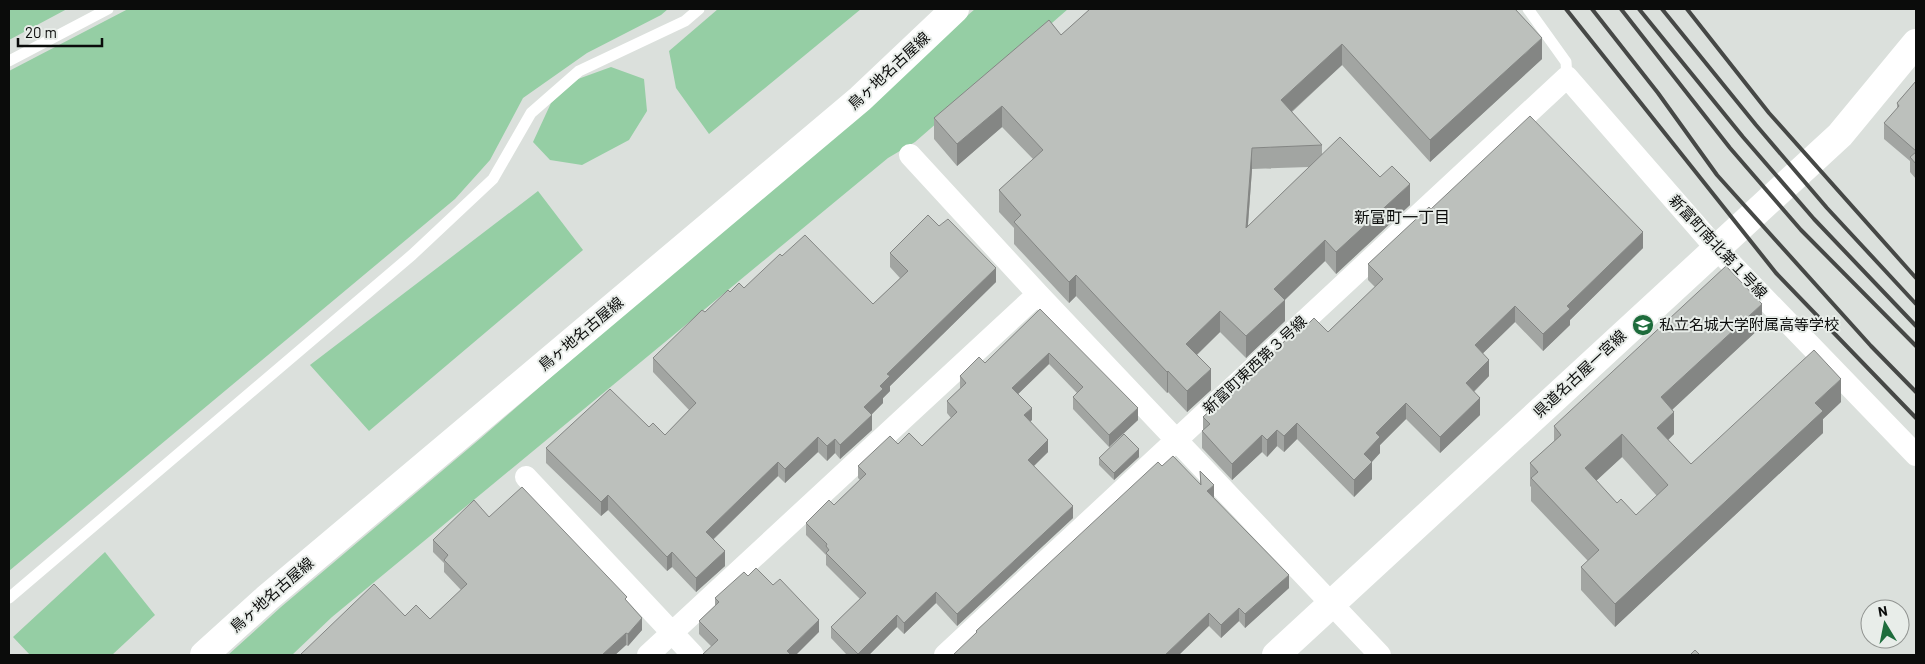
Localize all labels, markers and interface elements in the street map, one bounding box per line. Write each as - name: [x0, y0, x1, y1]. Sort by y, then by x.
- scale bar: [18, 15, 101, 47]
- text: 20 m: [25, 23, 57, 41]
- street label: 鳥ヶ地名古屋線: [844, 28, 933, 113]
- street label: 新富町南北第１号線: [1666, 191, 1771, 302]
- district label: 新富町一丁目: [1354, 207, 1450, 226]
- street label: 鳥ヶ地名古屋線: [534, 293, 626, 374]
- street label: 新富町東西第３号線: [1199, 312, 1310, 417]
- school or university icon: 私立名城大学附属高等学校: [1631, 313, 1655, 337]
- place label: 私立名城大学附属高等学校: [1659, 315, 1839, 333]
- street label: 県道名古屋一宮線: [1529, 326, 1629, 421]
- street label: 鳥ヶ地名古屋線: [226, 553, 317, 635]
- north arrow: [1860, 599, 1910, 649]
- text: N: [1877, 602, 1889, 620]

